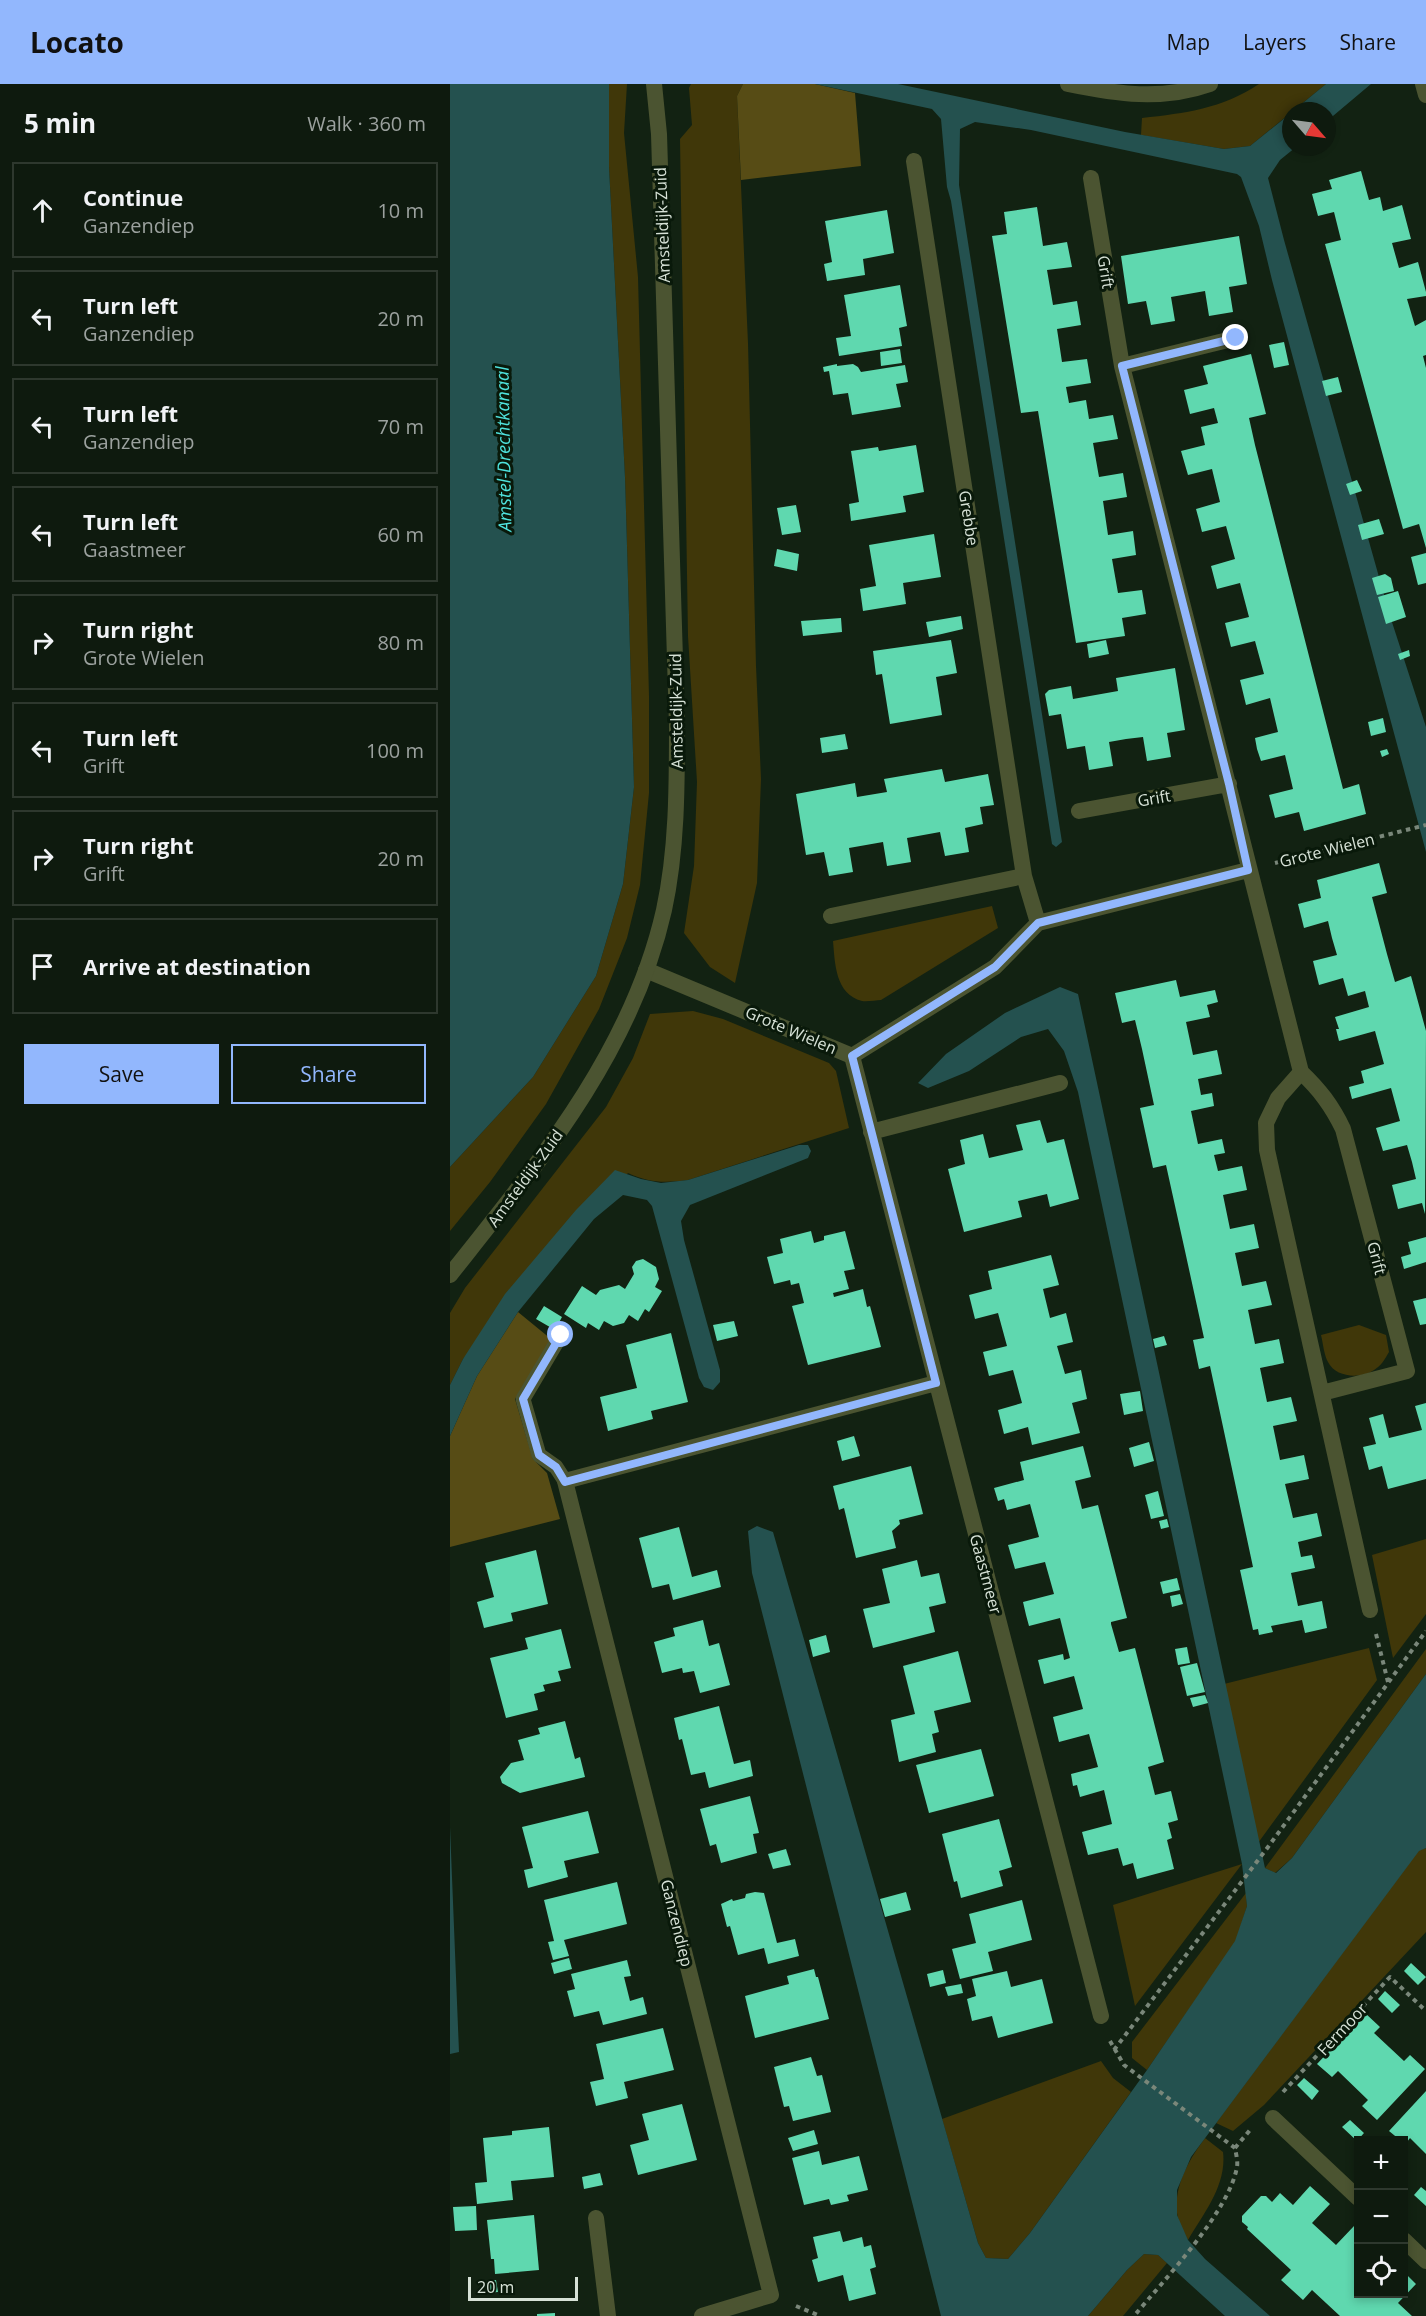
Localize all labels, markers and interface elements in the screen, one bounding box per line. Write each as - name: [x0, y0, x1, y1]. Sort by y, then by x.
- text: Locato: [30, 23, 124, 61]
- text: Map: [1167, 28, 1210, 56]
- text: Layers: [1243, 28, 1307, 56]
- text: Share: [1340, 28, 1396, 56]
- north arrow: [1282, 102, 1336, 156]
- text: 5 min: [24, 105, 96, 141]
- text: Walk · 360 m: [307, 110, 426, 137]
- street label: Amsteldijk-Zuid: [649, 167, 675, 283]
- text: Continue: [83, 182, 183, 212]
- icon: ahead: [26, 194, 59, 227]
- text: 10 m: [377, 197, 424, 224]
- text: Ganzendiep: [83, 212, 195, 239]
- street label: Grift: [1093, 254, 1120, 290]
- text: Turn left: [83, 290, 178, 320]
- icon: left: [26, 302, 59, 335]
- text: 20 m: [377, 305, 424, 332]
- text: Ganzendiep: [83, 320, 195, 347]
- route end: [1222, 324, 1248, 350]
- water label: Amstel-Drechtkanaal: [490, 366, 516, 534]
- text: Turn left: [83, 398, 178, 428]
- icon: left: [26, 410, 59, 443]
- text: 70 m: [377, 413, 424, 440]
- text: Ganzendiep: [83, 428, 195, 455]
- street label: Grebbe: [954, 489, 984, 547]
- text: Turn left: [83, 506, 178, 536]
- icon: left: [26, 518, 59, 551]
- text: 60 m: [377, 521, 424, 548]
- text: Gaastmeer: [83, 536, 186, 563]
- text: Turn right: [83, 614, 194, 644]
- icon: right: [26, 626, 59, 659]
- text: 80 m: [377, 629, 424, 656]
- text: Grote Wielen: [83, 644, 205, 671]
- street label: Amsteldijk-Zuid: [664, 653, 688, 769]
- text: Turn left: [83, 722, 178, 752]
- icon: left: [26, 734, 59, 767]
- text: 100 m: [366, 737, 424, 764]
- text: Grift: [83, 752, 125, 779]
- street label: Grift: [1136, 784, 1173, 812]
- street label: Grote Wielen: [1277, 828, 1377, 872]
- text: Turn right: [83, 830, 194, 860]
- icon: right: [26, 842, 59, 875]
- text: 20 m: [377, 845, 424, 872]
- text: Grift: [83, 860, 125, 887]
- icon: arrive: [26, 950, 59, 983]
- text: Arrive at destination: [83, 951, 311, 981]
- street label: Grote Wielen: [742, 1001, 840, 1059]
- button: Save: [24, 1044, 219, 1104]
- button: Share: [231, 1044, 426, 1104]
- street label: Amsteldijk-Zuid: [482, 1125, 568, 1231]
- street label: Grift: [1362, 1239, 1392, 1277]
- route start: [547, 1321, 573, 1347]
- street label: Gaastmeer: [965, 1532, 1007, 1617]
- street label: Ganzendiep: [656, 1877, 698, 1969]
- street label: Fermoor: [1312, 1998, 1372, 2060]
- map controls: [1354, 2136, 1408, 2298]
- button: +: [1354, 2136, 1408, 2190]
- button: −: [1354, 2190, 1408, 2244]
- button: locate: [1354, 2244, 1408, 2298]
- scale bar: [468, 2274, 578, 2302]
- text: 20 m: [477, 2276, 514, 2298]

